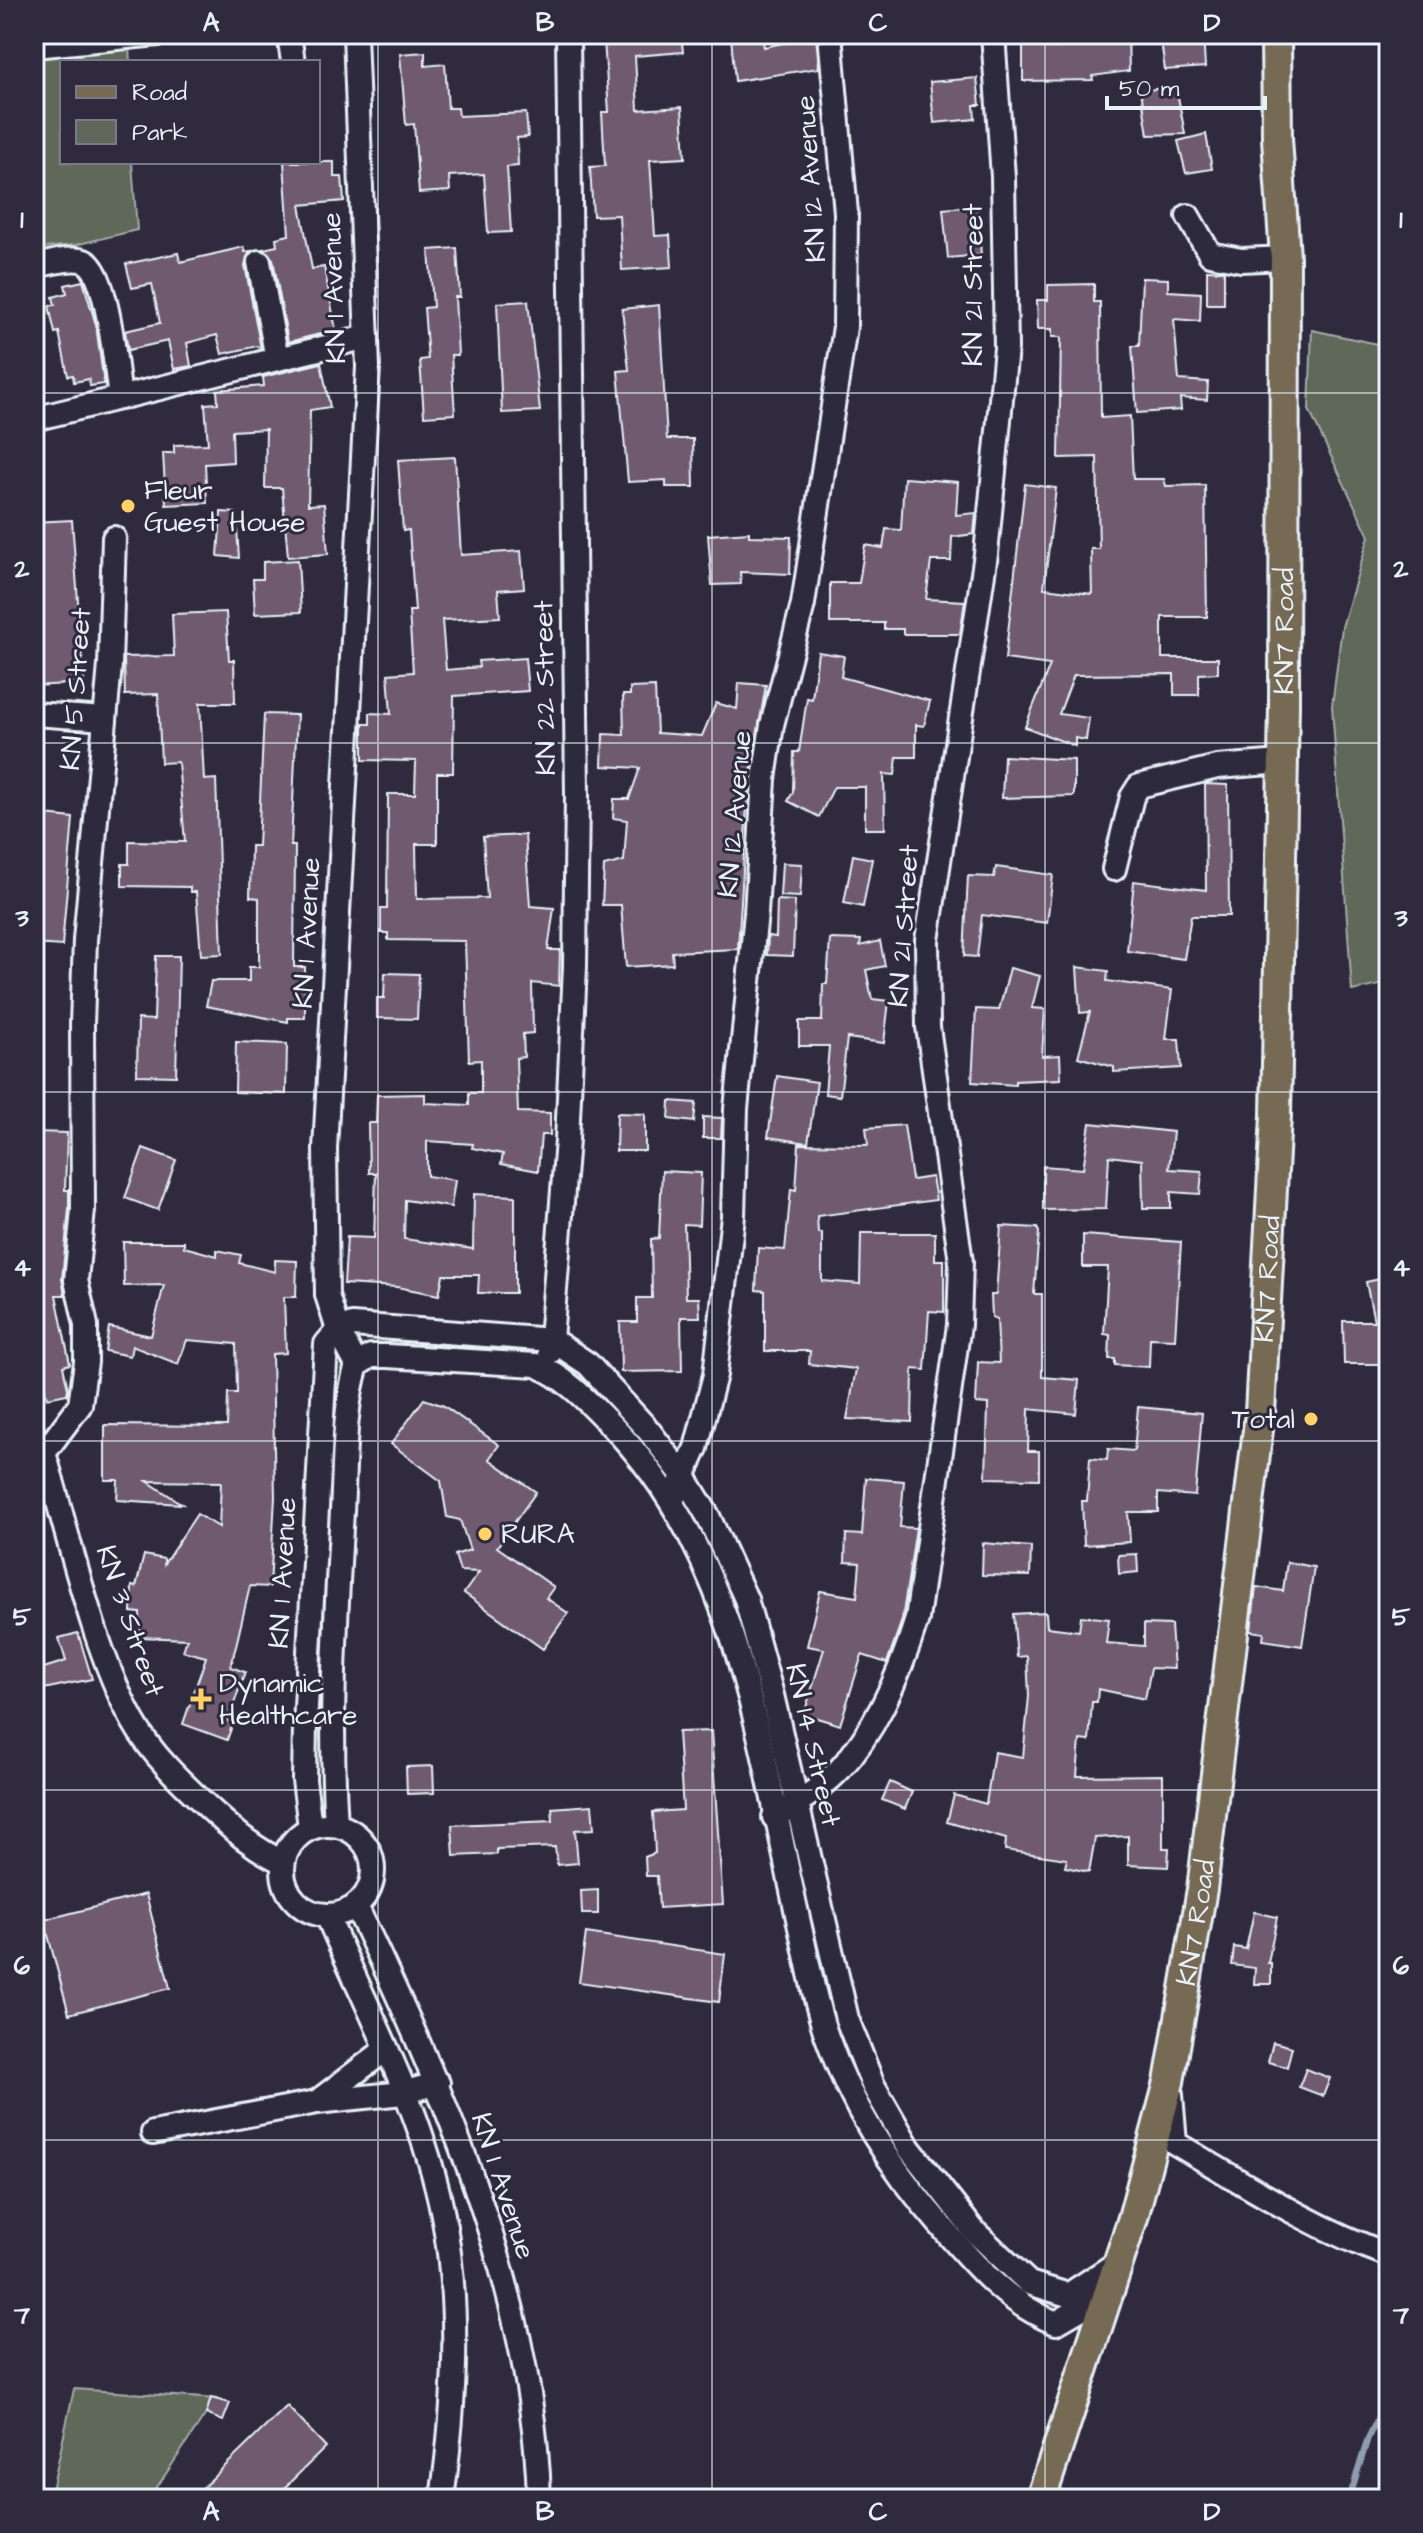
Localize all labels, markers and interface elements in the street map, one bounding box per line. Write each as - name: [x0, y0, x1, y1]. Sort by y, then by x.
- text: A: [203, 5, 220, 41]
- text: B: [536, 5, 555, 41]
- text: C: [869, 5, 888, 41]
- text: D: [1204, 5, 1221, 41]
- legend: [60, 60, 320, 164]
- scale bar: [1107, 60, 1265, 110]
- text: 50 m: [1119, 72, 1180, 106]
- text: Road: [132, 76, 187, 110]
- street label: KN 12 Avenue: [786, 94, 836, 264]
- text: Park: [132, 116, 188, 150]
- text: 1: [20, 202, 24, 238]
- text: 1: [1399, 202, 1403, 238]
- street label: KN 21 Street: [954, 203, 993, 366]
- street label: KN 1 Avenue: [312, 212, 356, 364]
- place label: Fleur Guest House: [144, 471, 305, 542]
- marker: Fleur Guest House: [119, 497, 137, 515]
- text: 2: [14, 551, 30, 587]
- text: 2: [1393, 551, 1409, 587]
- street label: KN7 Road: [1265, 567, 1304, 695]
- street label: KN 22 Street: [524, 599, 566, 776]
- street label: KN 5 Street: [51, 606, 101, 772]
- street label: KN 12 Avenue: [708, 729, 762, 899]
- street label: KN 21 Street: [879, 843, 929, 1009]
- street label: KN 1 Avenue: [284, 856, 330, 1010]
- text: 3: [14, 900, 29, 936]
- text: 3: [1393, 900, 1408, 936]
- street label: KN7 Road: [1244, 1214, 1290, 1343]
- text: 4: [13, 1250, 31, 1286]
- text: 4: [1392, 1250, 1410, 1286]
- place label: Total: [1232, 1400, 1295, 1439]
- marker: Total: [1302, 1410, 1320, 1428]
- street label: KN 1 Avenue: [260, 1496, 306, 1650]
- place label: RURA: [501, 1515, 575, 1554]
- marker: RURA: [476, 1525, 494, 1543]
- street label: KN 3 Street: [86, 1540, 174, 1702]
- text: 5: [13, 1599, 32, 1635]
- text: 5: [1392, 1599, 1411, 1635]
- street label: KN 14 Street: [775, 1660, 851, 1831]
- place label: Dynamic Healthcare: [219, 1664, 358, 1735]
- marker: Dynamic Healthcare: [190, 1688, 212, 1710]
- street label: KN7 Road: [1166, 1857, 1225, 1989]
- text: 6: [14, 1948, 31, 1984]
- text: 6: [1393, 1948, 1410, 1984]
- street label: KN 1 Avenue: [461, 2108, 545, 2264]
- text: 7: [13, 2297, 30, 2333]
- text: 7: [1392, 2297, 1409, 2333]
- text: A: [203, 2494, 220, 2530]
- text: B: [536, 2494, 555, 2530]
- text: C: [869, 2494, 888, 2530]
- text: D: [1204, 2494, 1221, 2530]

